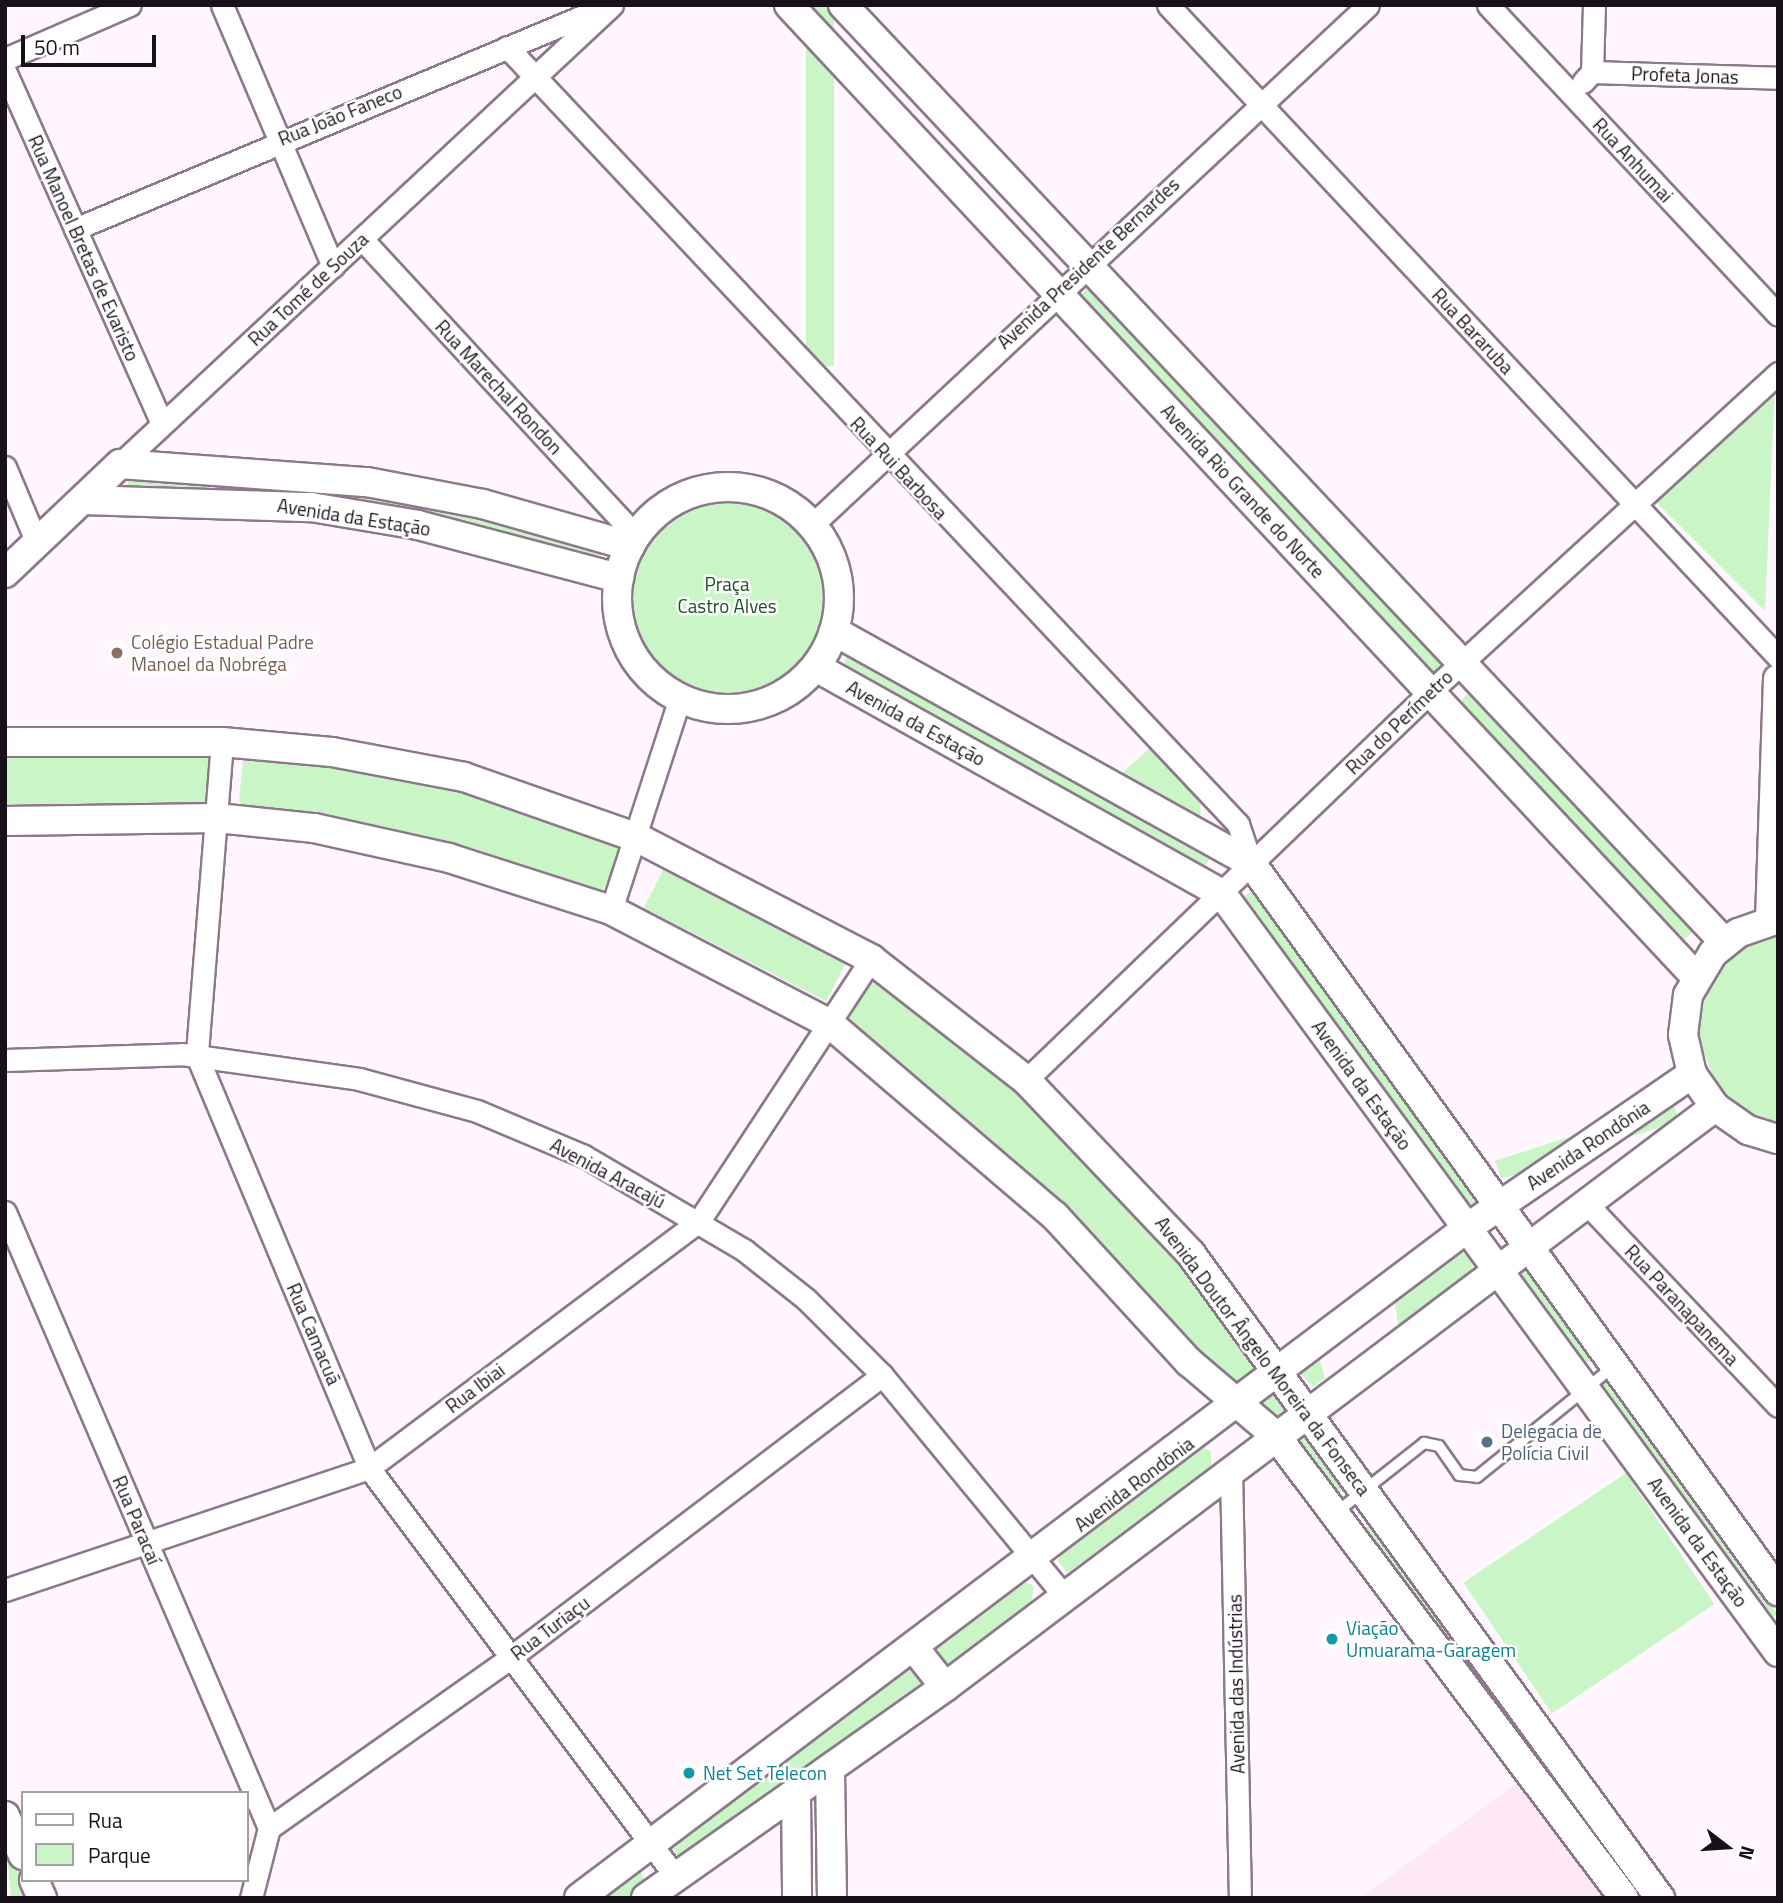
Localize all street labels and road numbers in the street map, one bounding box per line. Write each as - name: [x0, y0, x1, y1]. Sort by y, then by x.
- street label: Profeta Jonas: [1631, 62, 1739, 88]
- street label: Rua João Faneco: [275, 80, 405, 150]
- street label: Rua Anhumai: [1588, 113, 1678, 207]
- street label: Rua Manoel Bretas de Evaristo: [24, 131, 144, 365]
- street label: Avenida Presidente Bernardes: [992, 173, 1184, 353]
- street label: Rua Tomé de Souza: [243, 228, 373, 350]
- street label: Rua Bararuba: [1428, 283, 1518, 379]
- street label: Rua Marechal Rondon: [431, 315, 567, 459]
- street label: Avenida Rio Grande do Norte: [1156, 399, 1330, 583]
- street label: Rua Rui Barbosa: [846, 412, 952, 524]
- street label: Avenida da Estação: [276, 494, 432, 540]
- street label: Rua do Perímetro: [1341, 665, 1457, 779]
- street label: Avenida da Estação: [843, 676, 989, 770]
- street label: Avenida da Estação: [1307, 1016, 1417, 1154]
- street label: Avenida Rondônia: [1522, 1095, 1654, 1195]
- street label: Avenida Aracajú: [547, 1133, 669, 1213]
- street label: Avenida Doutor Ângelo Moreira da Fonseca: [1151, 1212, 1375, 1500]
- street label: Rua Paranapanema: [1620, 1240, 1744, 1370]
- street label: Rua Camacuã: [282, 1280, 346, 1388]
- street label: Rua Ibiai: [441, 1358, 509, 1418]
- street label: Avenida Rondônia: [1070, 1432, 1198, 1536]
- street label: Rua Paracaí: [108, 1472, 166, 1568]
- street label: Avenida da Estação: [1643, 1473, 1753, 1611]
- street label: Rua Turiaçu: [506, 1591, 594, 1665]
- street label: Avenida das Indústrias: [1223, 1594, 1249, 1774]

